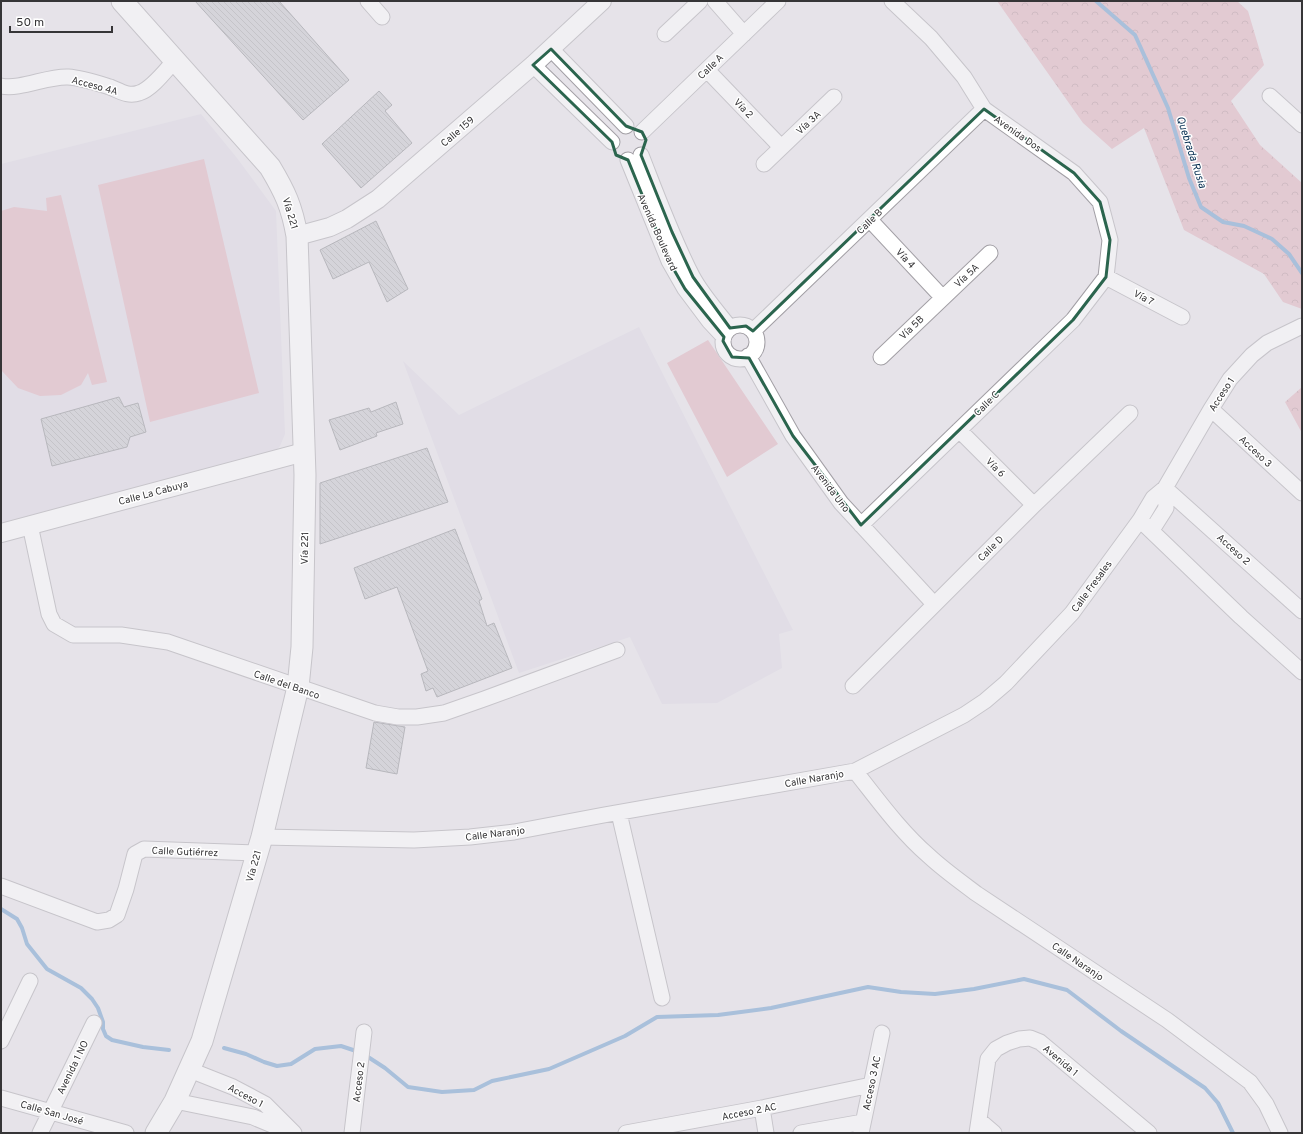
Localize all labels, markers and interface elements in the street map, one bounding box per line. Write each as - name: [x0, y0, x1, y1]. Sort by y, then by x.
- scale bar: [10, 8, 112, 34]
- text: 50 m: [16, 15, 44, 31]
- street label: Calle A: [695, 51, 727, 83]
- street label: Acceso 4A: [70, 74, 119, 99]
- street label: Vía 2: [730, 96, 756, 122]
- street label: Vía 3A: [794, 108, 824, 138]
- street label: Avenida Dos: [991, 113, 1044, 156]
- street label: Calle 159: [438, 114, 478, 150]
- water label: Quebrada Rusia: [1173, 114, 1209, 191]
- street label: Avenida Boulevard: [634, 192, 680, 273]
- street label: Vía 221: [279, 196, 301, 231]
- street label: Calle B: [854, 207, 886, 238]
- street label: Vía 4: [892, 246, 917, 272]
- street label: Vía 5A: [952, 261, 982, 291]
- street label: Vía 7: [1131, 288, 1156, 309]
- street label: Vía 5B: [897, 313, 927, 343]
- street label: Acceso 1: [1206, 375, 1238, 414]
- street label: Calle C: [971, 388, 1003, 420]
- street label: Acceso 3: [1236, 433, 1274, 471]
- street label: Vía 6: [982, 455, 1008, 481]
- street label: Avenida Uno: [808, 462, 852, 516]
- street label: Calle La Cabuya: [117, 478, 190, 509]
- street label: Vía 221: [299, 532, 312, 564]
- street label: Acceso 2: [1213, 532, 1252, 569]
- street label: Calle D: [975, 533, 1007, 565]
- street label: Calle Fresales: [1069, 558, 1116, 615]
- street label: Calle del Banco: [252, 668, 322, 703]
- street label: Calle Naranjo: [784, 768, 845, 791]
- street label: Calle Naranjo: [465, 824, 526, 845]
- street label: Calle Gutiérrez: [151, 845, 218, 860]
- street label: Vía 221: [244, 849, 265, 884]
- street label: Calle Naranjo: [1049, 940, 1106, 985]
- street label: Avenida 1 NO: [55, 1038, 92, 1097]
- street label: Avenida 1: [1040, 1043, 1080, 1080]
- street label: Acceso 3 AC: [860, 1055, 885, 1112]
- street label: Acceso 2: [351, 1061, 368, 1103]
- street label: Acceso 1: [225, 1082, 265, 1111]
- street label: Calle San José: [19, 1098, 85, 1129]
- street label: Acceso 2 AC: [721, 1101, 778, 1124]

